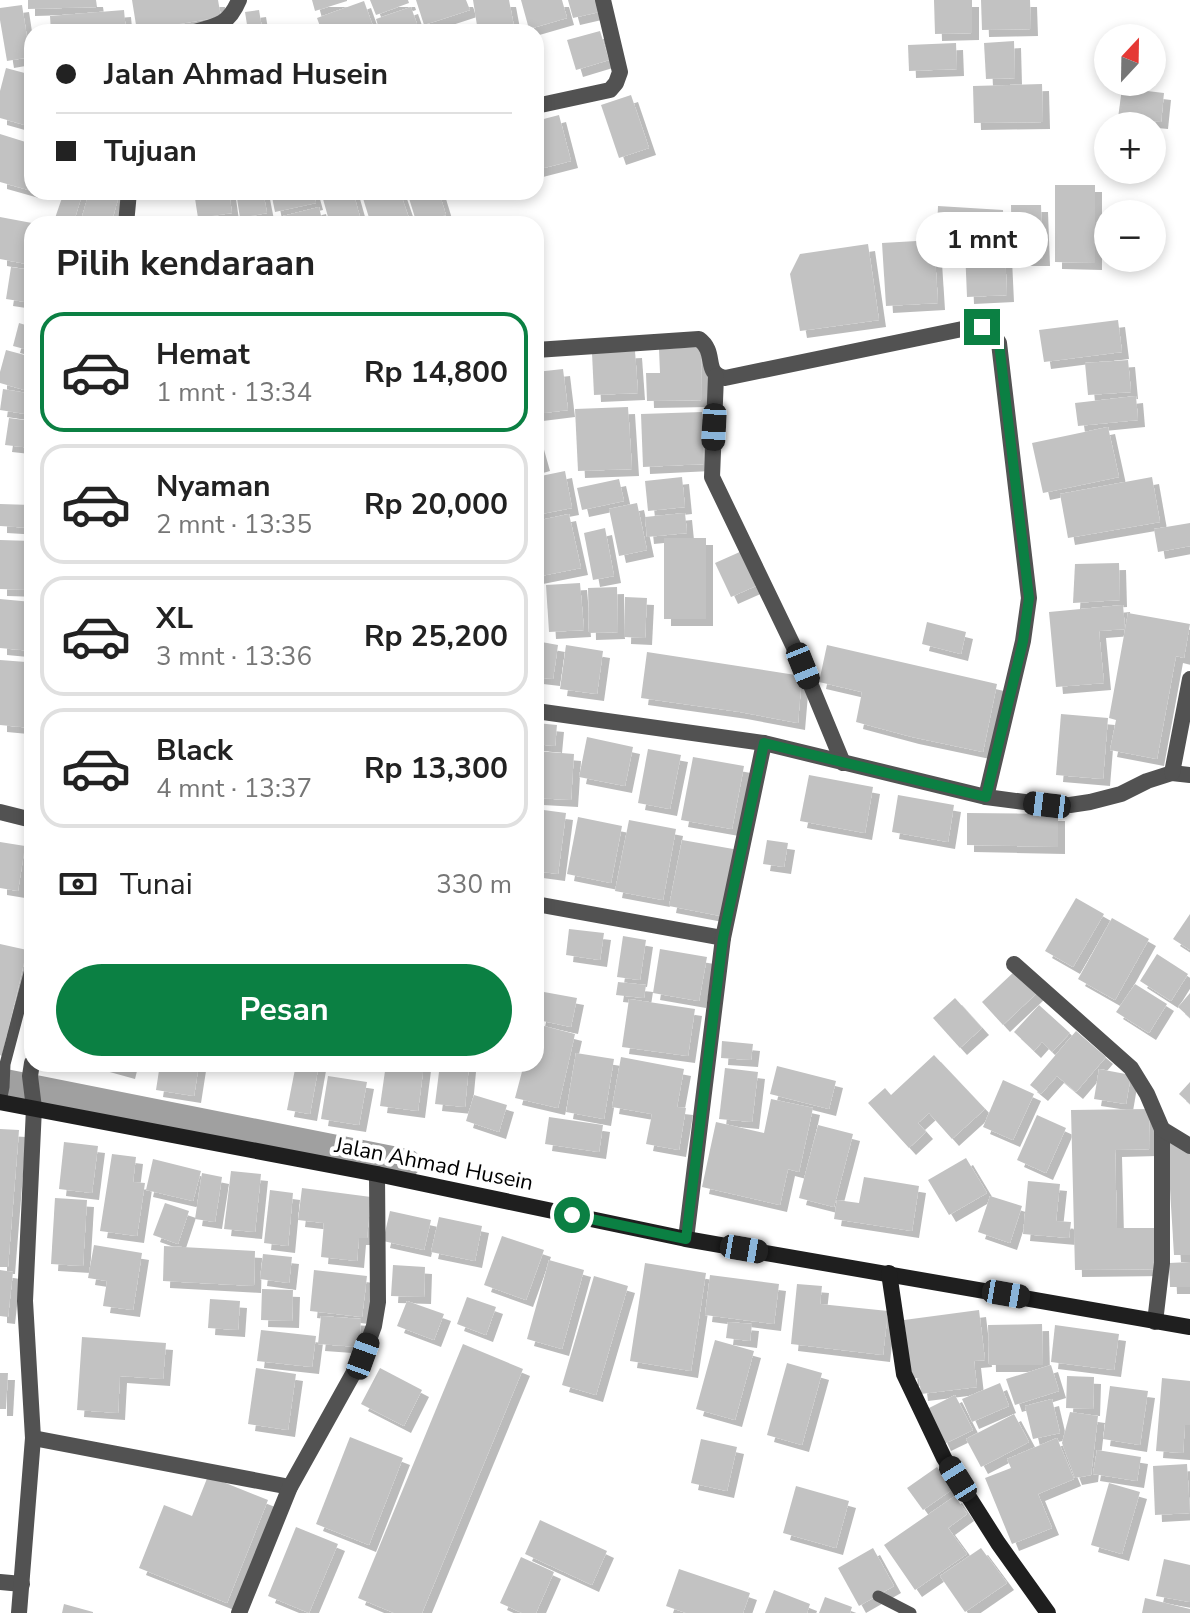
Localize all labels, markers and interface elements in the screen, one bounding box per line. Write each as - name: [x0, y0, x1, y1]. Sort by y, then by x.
- north arrow: [1094, 24, 1166, 96]
- map controls: [1094, 24, 1166, 272]
- text: Jalan Ahmad Husein: [104, 54, 388, 95]
- button: +: [1094, 112, 1166, 184]
- text: Tujuan: [104, 131, 197, 172]
- button: −: [1094, 200, 1166, 272]
- callout: 1 mnt: [916, 211, 1048, 267]
- text: 1 mnt: [947, 222, 1017, 257]
- text: Pilih kendaraan: [56, 239, 315, 288]
- route end: [964, 309, 1000, 345]
- text: Hemat: [156, 334, 250, 375]
- icon: car: [60, 336, 132, 408]
- text: Rp 14,800: [364, 352, 508, 393]
- text: 1 mnt · 13:34: [156, 375, 312, 410]
- car: [701, 402, 727, 452]
- text: Nyaman: [156, 466, 271, 507]
- icon: car: [60, 468, 132, 540]
- text: Rp 20,000: [364, 484, 508, 525]
- text: 2 mnt · 13:35: [156, 507, 312, 542]
- text: XL: [156, 598, 193, 639]
- icon: car: [60, 600, 132, 672]
- text: Rp 25,200: [364, 616, 508, 657]
- text: 3 mnt · 13:36: [156, 639, 312, 674]
- car: [783, 639, 823, 693]
- text: Black: [156, 730, 233, 771]
- icon: car: [60, 732, 132, 804]
- text: Rp 13,300: [364, 748, 508, 789]
- text: 4 mnt · 13:37: [156, 771, 312, 806]
- car: [1022, 790, 1072, 820]
- icon: cash: [56, 862, 100, 906]
- text: Tunai: [120, 864, 193, 905]
- text: 330 m: [436, 867, 512, 902]
- button: Pesan: [56, 964, 512, 1056]
- street label: Jalan Ahmad Husein: [331, 1130, 536, 1198]
- route start: [554, 1197, 590, 1233]
- car: [718, 1233, 770, 1265]
- car: [980, 1278, 1032, 1310]
- car: [344, 1329, 382, 1383]
- car: [935, 1452, 981, 1506]

